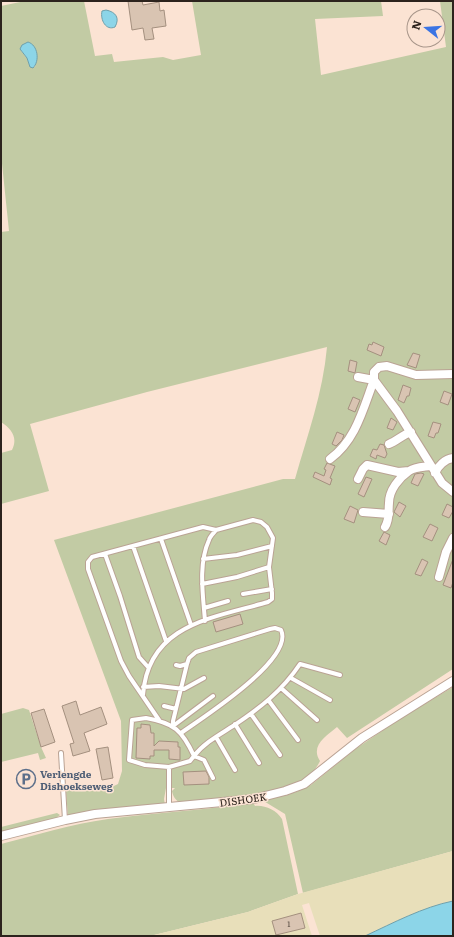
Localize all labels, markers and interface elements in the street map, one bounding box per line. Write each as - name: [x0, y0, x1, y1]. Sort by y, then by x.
- north arrow: [406, 8, 446, 48]
- text: N: [406, 18, 424, 32]
- place label: Verlengde Dishoekseweg: [40, 766, 114, 793]
- parking icon: Verlengde Dishoekseweg: [15, 768, 37, 790]
- street label: DISHOEK: [218, 788, 268, 810]
- house number: 1: [287, 918, 291, 929]

